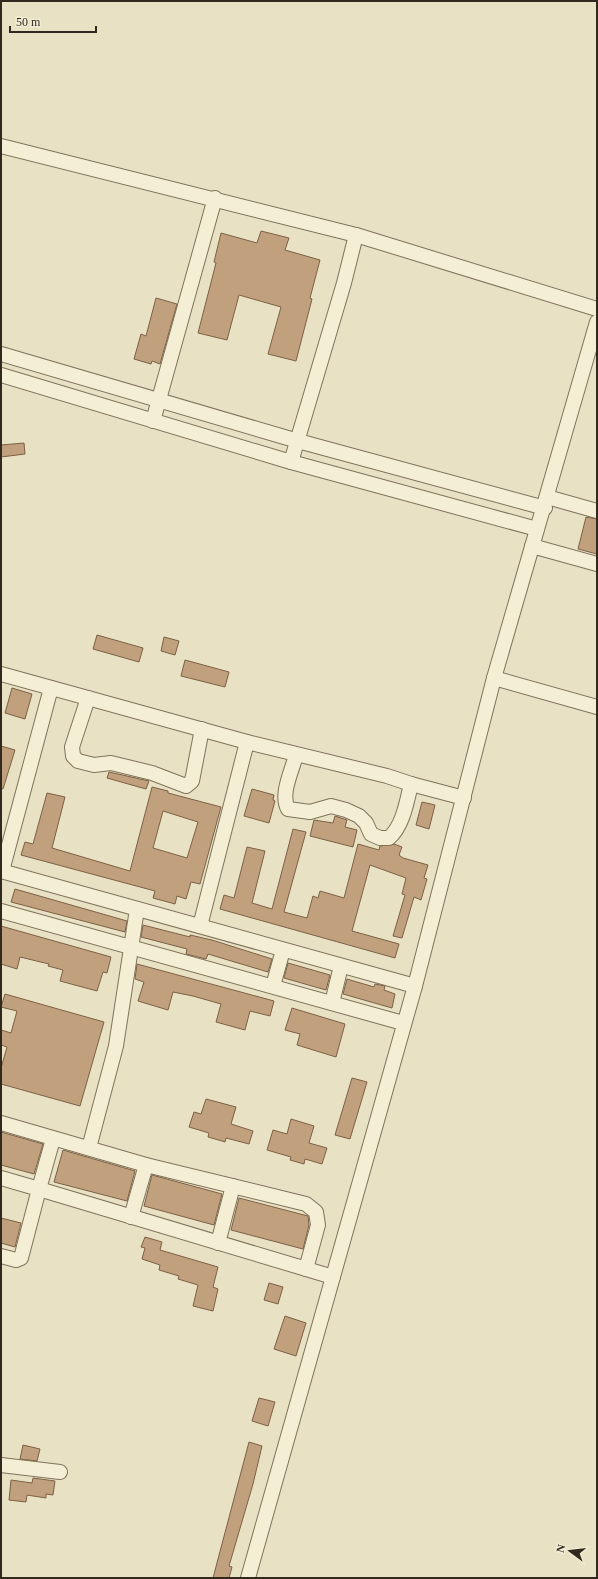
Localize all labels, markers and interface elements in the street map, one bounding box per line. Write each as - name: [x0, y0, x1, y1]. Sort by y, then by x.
- scale bar: [10, 8, 96, 34]
- text: 50 m: [16, 15, 41, 29]
- north arrow: [550, 1531, 590, 1571]
- text: N: [554, 1543, 567, 1554]

